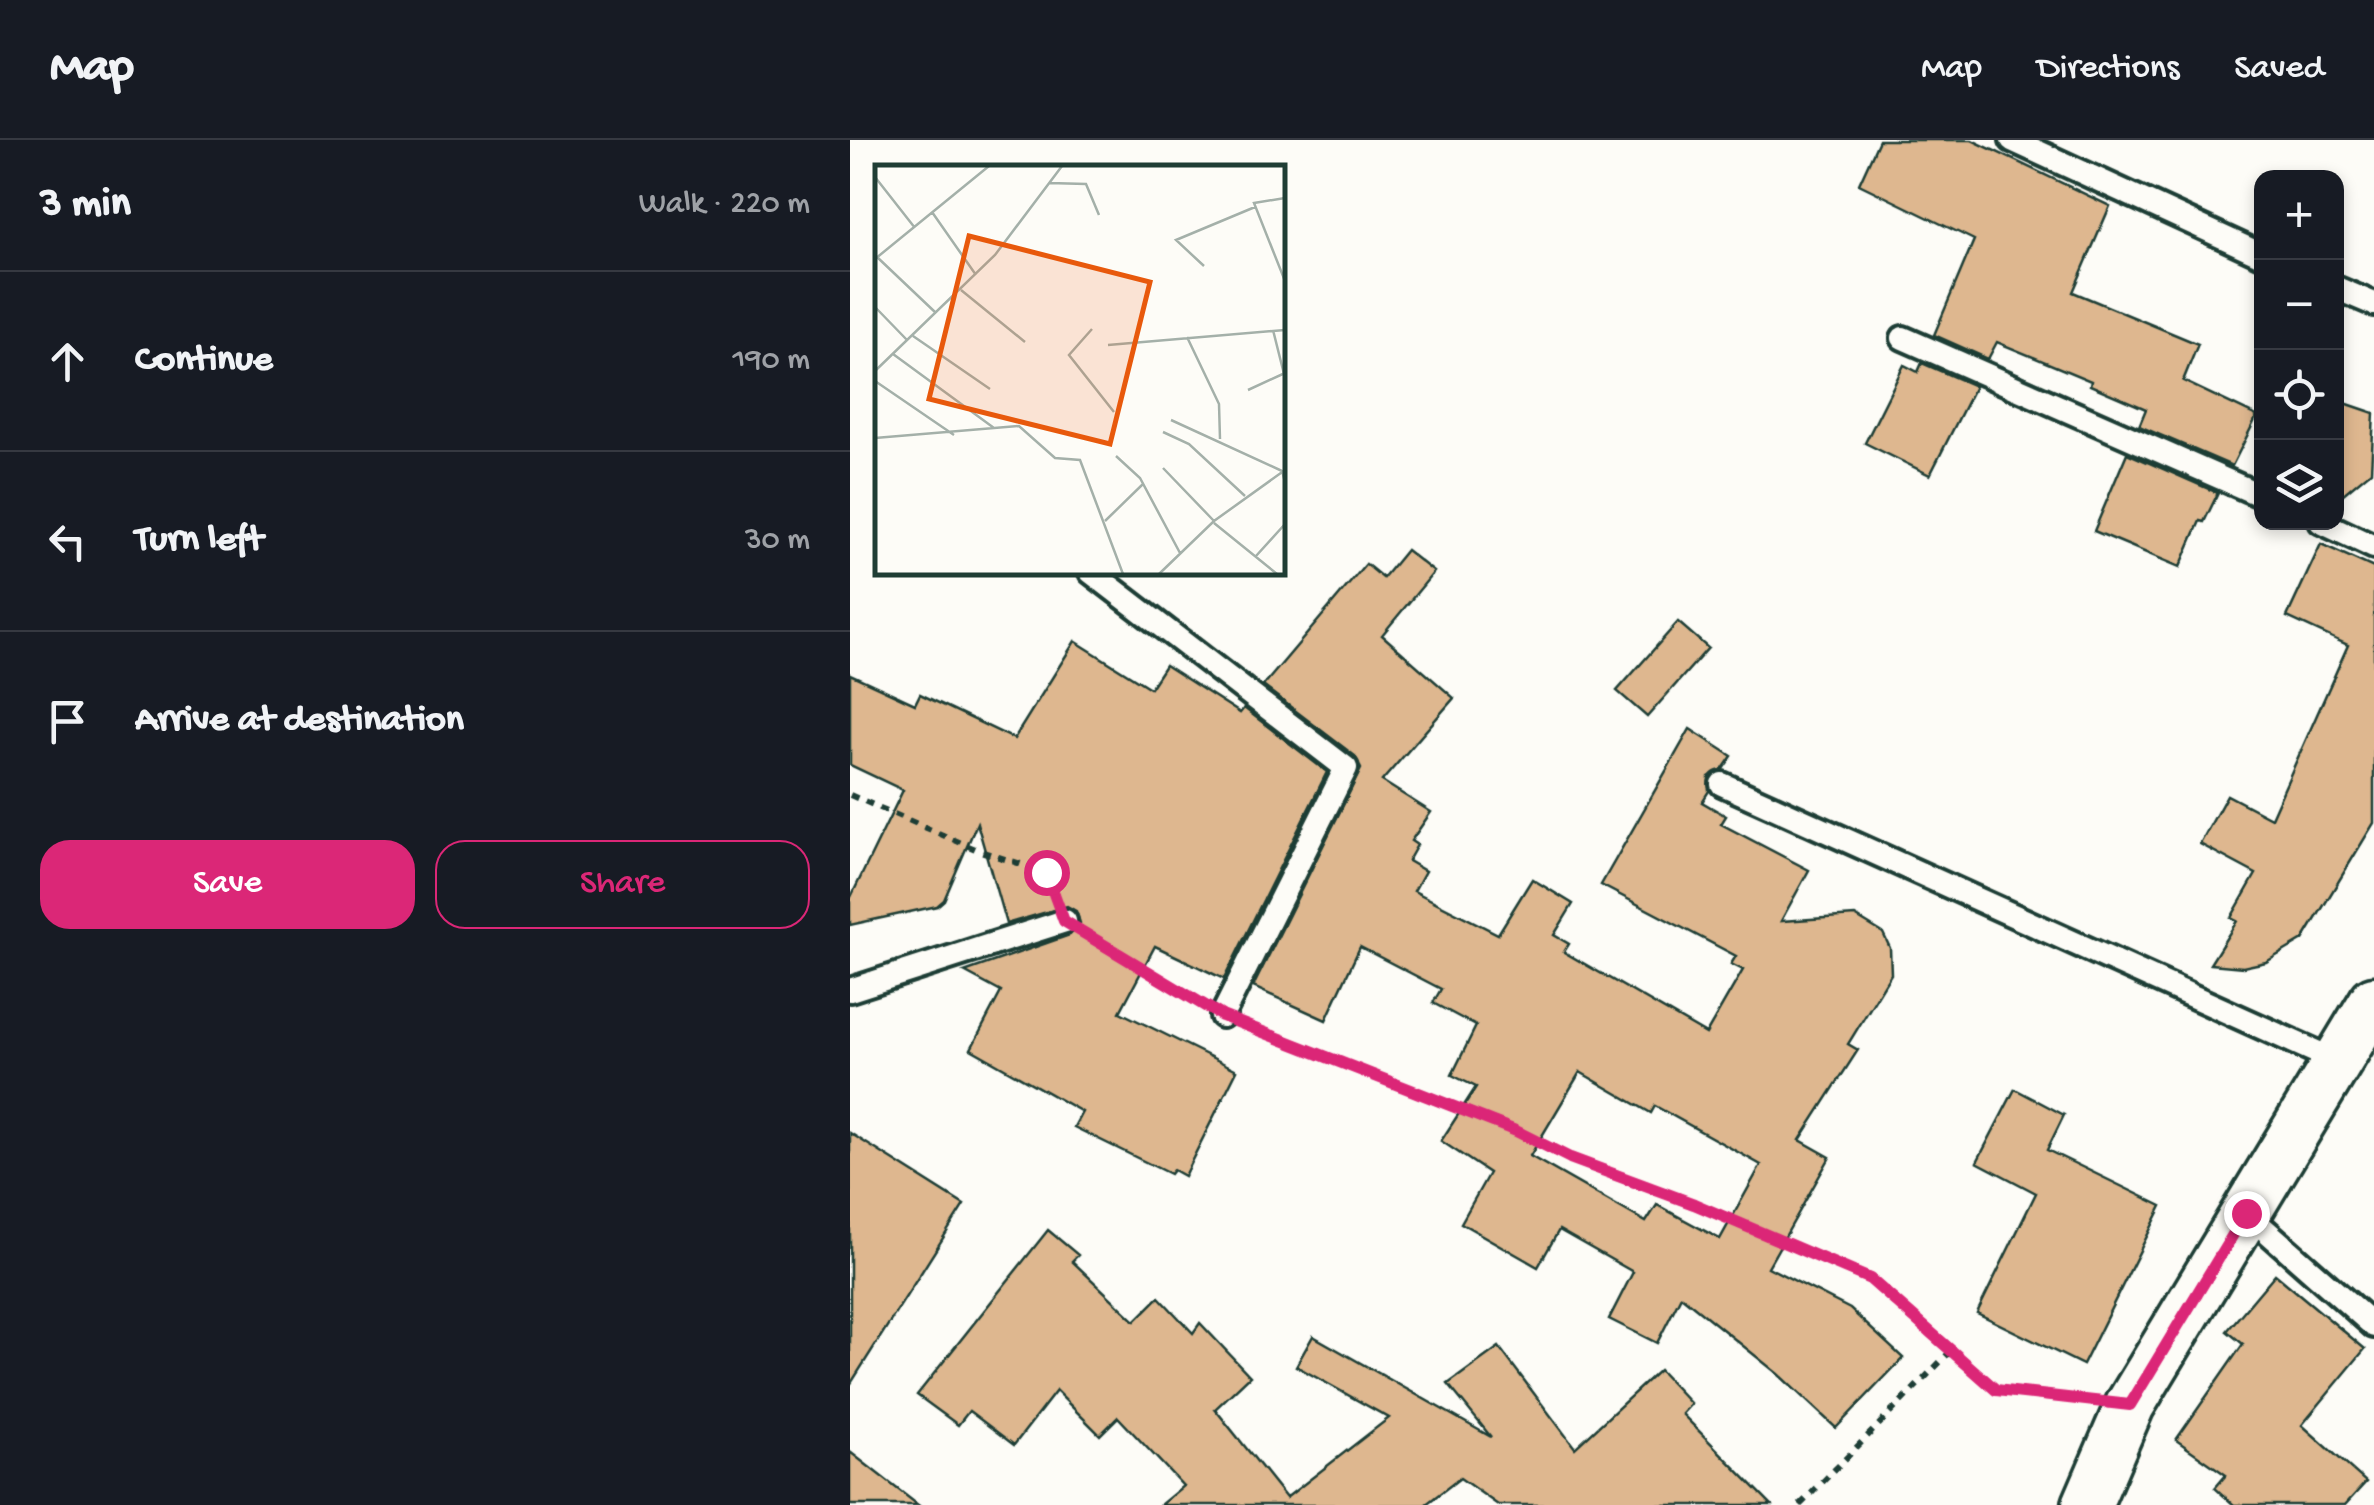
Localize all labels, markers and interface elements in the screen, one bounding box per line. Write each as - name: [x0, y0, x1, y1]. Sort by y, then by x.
- text: Map: [50, 41, 134, 98]
- text: Map: [1921, 49, 1982, 90]
- text: Directions: [2037, 49, 2179, 90]
- text: Saved: [2234, 49, 2324, 90]
- inset map: [875, 165, 1285, 575]
- map controls: [2254, 170, 2344, 530]
- button: +: [2254, 170, 2344, 260]
- text: 3 min: [40, 181, 131, 230]
- text: Walk · 220 m: [639, 186, 810, 224]
- button: −: [2254, 260, 2344, 350]
- icon: ahead: [40, 334, 95, 389]
- text: Continue: [135, 339, 273, 383]
- text: 190 m: [733, 342, 810, 380]
- button: locate: [2254, 350, 2344, 440]
- button: layers: [2254, 440, 2344, 530]
- icon: left: [40, 514, 95, 569]
- text: Turn left: [135, 519, 263, 563]
- text: 30 m: [745, 522, 810, 560]
- icon: arrive: [40, 694, 95, 749]
- text: Arrive at destination: [135, 699, 464, 743]
- button: Save: [40, 840, 415, 929]
- button: Share: [435, 840, 810, 929]
- route start: [1024, 850, 1070, 896]
- route end: [2224, 1191, 2270, 1237]

